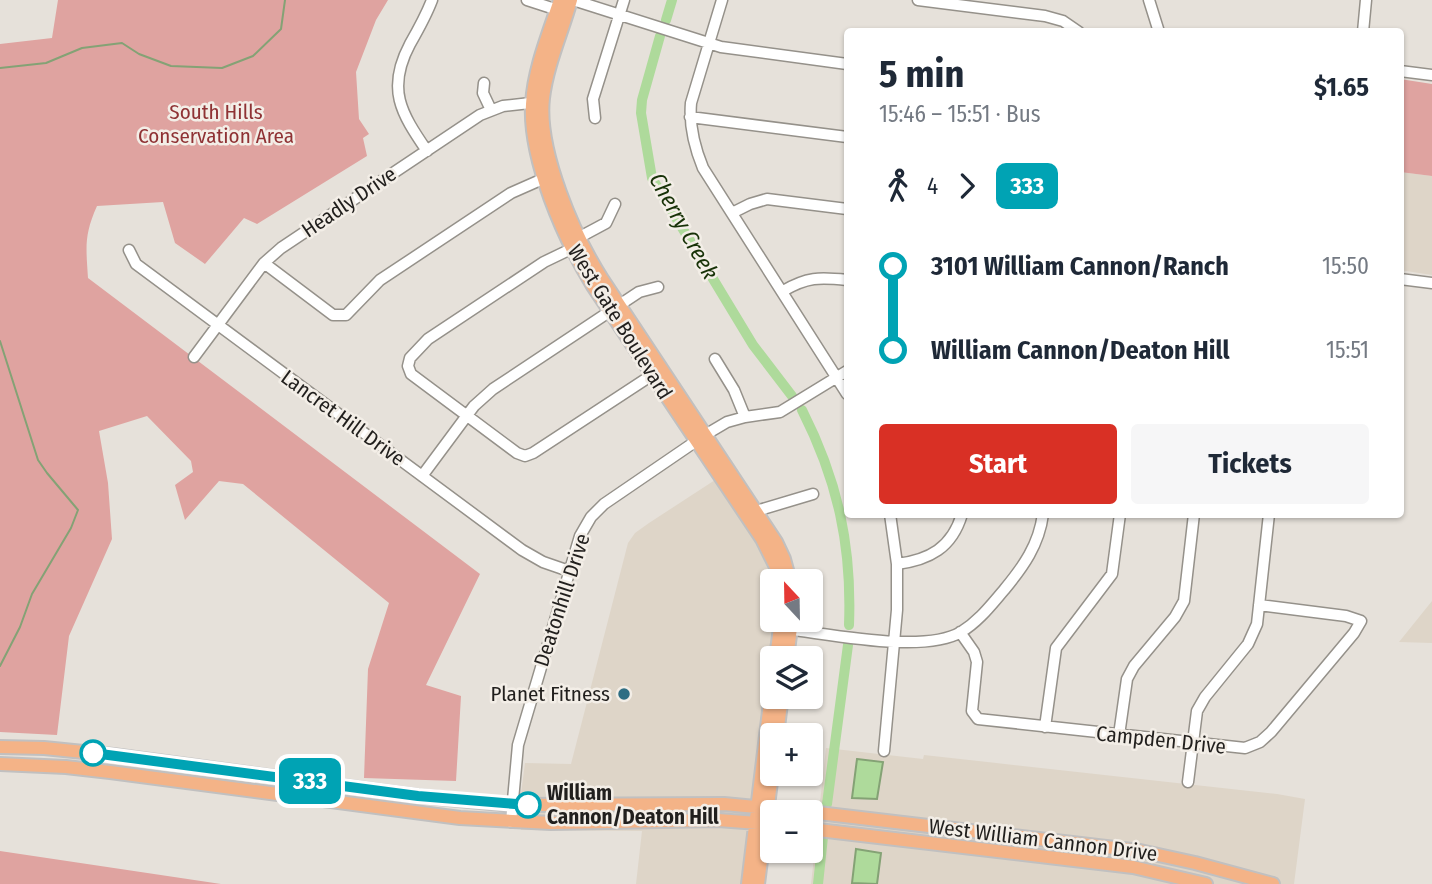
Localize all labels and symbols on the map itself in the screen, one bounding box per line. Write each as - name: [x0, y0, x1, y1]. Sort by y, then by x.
- park label: South Hills Conservation Area: [138, 99, 294, 149]
- street label: Headly Drive: [297, 161, 401, 243]
- water label: Cherry Creek: [643, 168, 725, 284]
- street label: West Gate Boulevard: [562, 240, 678, 404]
- street label: Lancret Hill Drive: [276, 364, 410, 472]
- street label: Deatonhill Drive: [528, 530, 596, 670]
- north arrow: [760, 569, 822, 632]
- place label: Planet Fitness: [490, 681, 610, 707]
- marker: Planet Fitness: [616, 686, 632, 702]
- street label: Campden Drive: [1095, 720, 1227, 760]
- unlabelled marker: [80, 740, 106, 766]
- line badge: 333: [270, 758, 350, 804]
- place label: William Cannon/Deaton Hill: [547, 780, 719, 830]
- marker: William Cannon/Deaton Hill: [515, 792, 541, 818]
- street label: West William Cannon Drive: [927, 813, 1159, 867]

